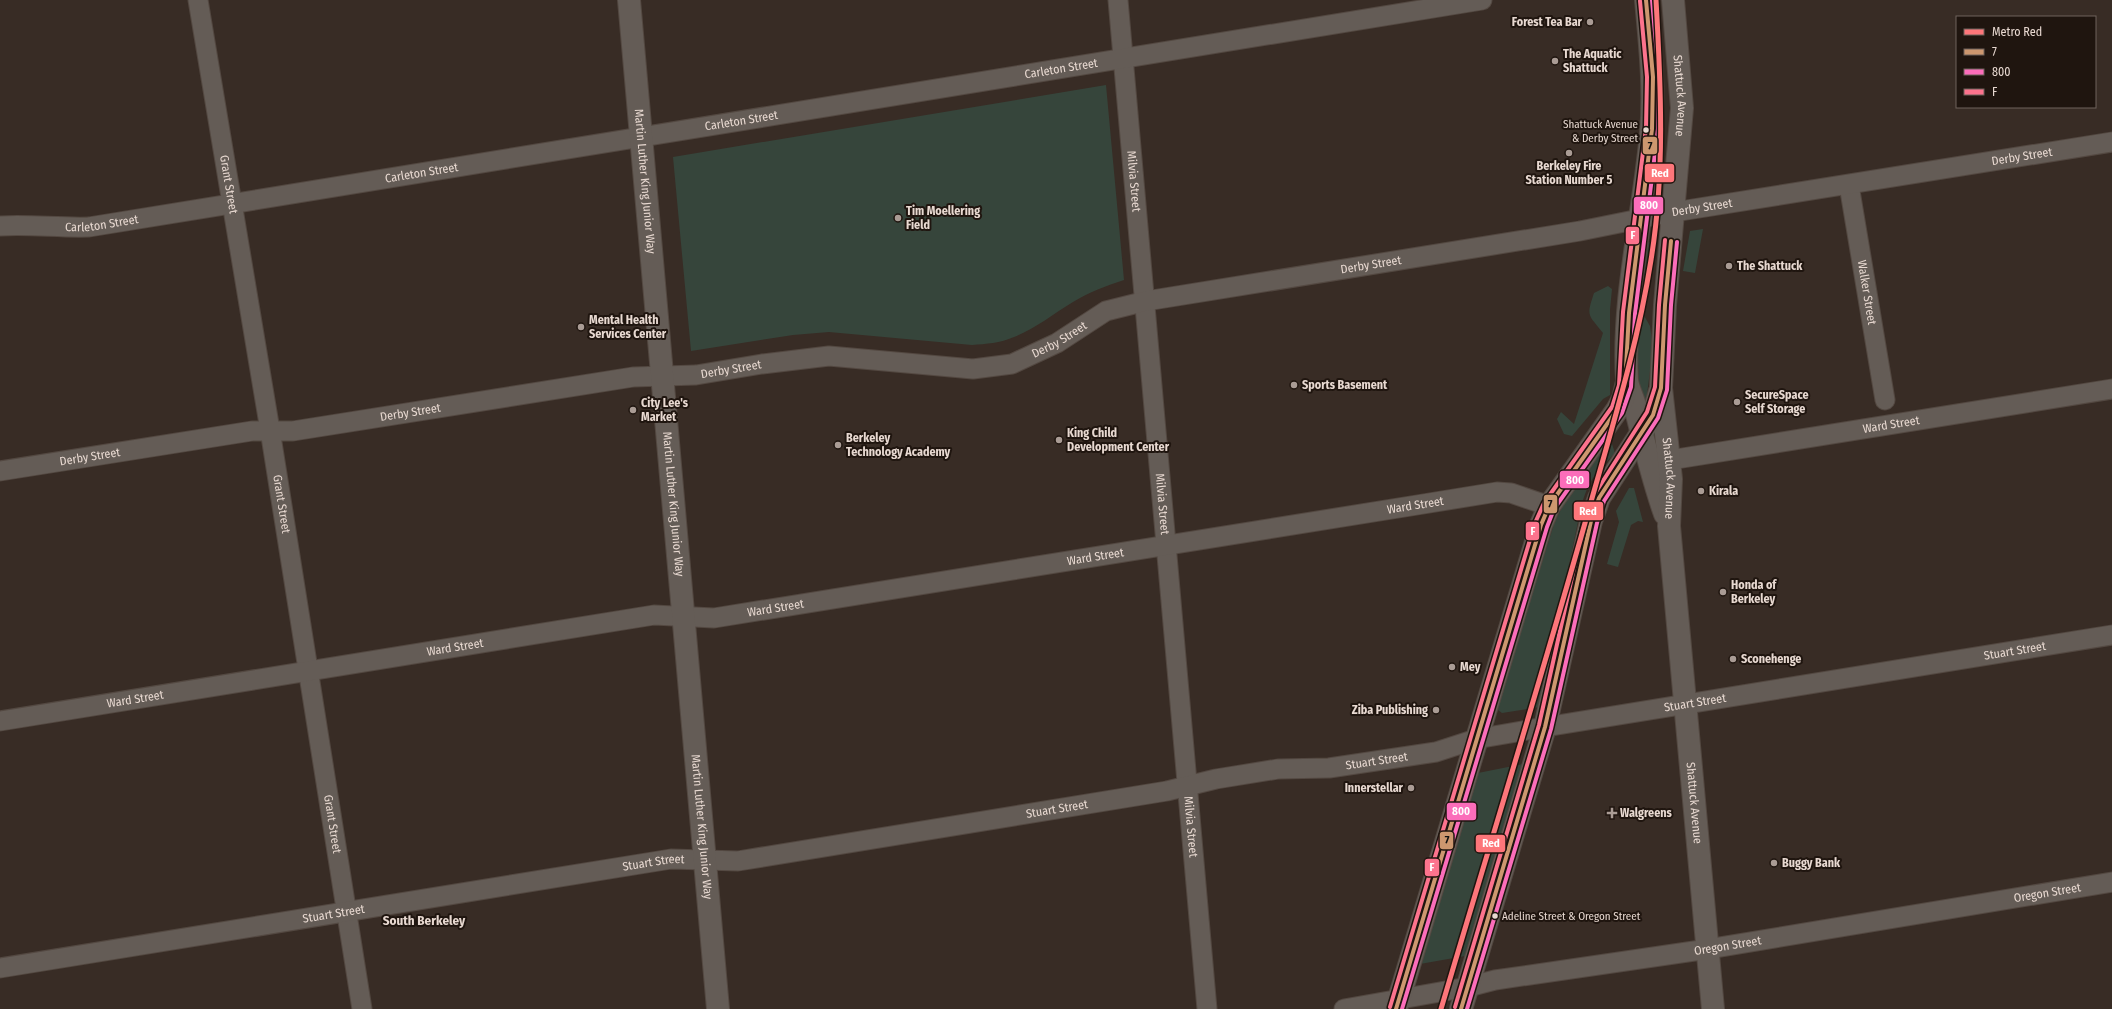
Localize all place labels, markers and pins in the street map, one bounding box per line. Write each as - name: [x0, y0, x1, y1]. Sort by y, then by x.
- place label: Forest Tea Bar: [1512, 15, 1583, 29]
- marker: Forest Tea Bar: [1585, 17, 1595, 27]
- place label: The Aquatic Shattuck: [1563, 47, 1622, 75]
- marker: The Aquatic Shattuck: [1550, 56, 1560, 66]
- place label: Shattuck Avenue & Derby Street: [1563, 118, 1638, 145]
- marker: Shattuck Avenue & Derby Street: [1641, 125, 1651, 135]
- marker: Berkeley Fire Station Number 5: [1564, 148, 1574, 158]
- place label: Berkeley Fire Station Number 5: [1526, 159, 1612, 187]
- place label: Tim Moellering Field: [906, 204, 980, 232]
- marker: Tim Moellering Field: [893, 213, 903, 223]
- place label: The Shattuck: [1737, 259, 1803, 273]
- marker: The Shattuck: [1724, 261, 1734, 271]
- place label: Mental Health Services Center: [589, 313, 667, 341]
- marker: Mental Health Services Center: [576, 322, 586, 332]
- place label: Sports Basement: [1302, 378, 1388, 392]
- marker: Sports Basement: [1289, 380, 1299, 390]
- place label: SecureSpace Self Storage: [1745, 388, 1809, 416]
- place label: City Lee's Market: [641, 396, 689, 424]
- marker: SecureSpace Self Storage: [1732, 397, 1742, 407]
- marker: City Lee's Market: [628, 405, 638, 415]
- place label: King Child Development Center: [1067, 426, 1170, 454]
- place label: Berkeley Technology Academy: [846, 431, 951, 459]
- marker: King Child Development Center: [1054, 435, 1064, 445]
- marker: Berkeley Technology Academy: [833, 440, 843, 450]
- place label: Kirala: [1709, 484, 1738, 498]
- marker: Kirala: [1696, 486, 1706, 496]
- place label: Honda of Berkeley: [1731, 578, 1777, 606]
- marker: Honda of Berkeley: [1718, 587, 1728, 597]
- place label: Sconehenge: [1741, 652, 1801, 666]
- marker: Sconehenge: [1728, 654, 1738, 664]
- place label: Mey: [1460, 660, 1481, 674]
- marker: Mey: [1447, 662, 1457, 672]
- place label: Ziba Publishing: [1352, 703, 1428, 717]
- marker: Ziba Publishing: [1431, 705, 1441, 715]
- place label: Innerstellar: [1345, 781, 1404, 795]
- marker: Innerstellar: [1406, 783, 1416, 793]
- place label: Walgreens: [1620, 806, 1673, 820]
- marker: Walgreens: [1607, 808, 1617, 818]
- place label: Buggy Bank: [1782, 856, 1841, 870]
- marker: Buggy Bank: [1769, 858, 1779, 868]
- place label: Adeline Street & Oregon Street: [1502, 910, 1641, 923]
- marker: Adeline Street & Oregon Street: [1490, 911, 1500, 921]

